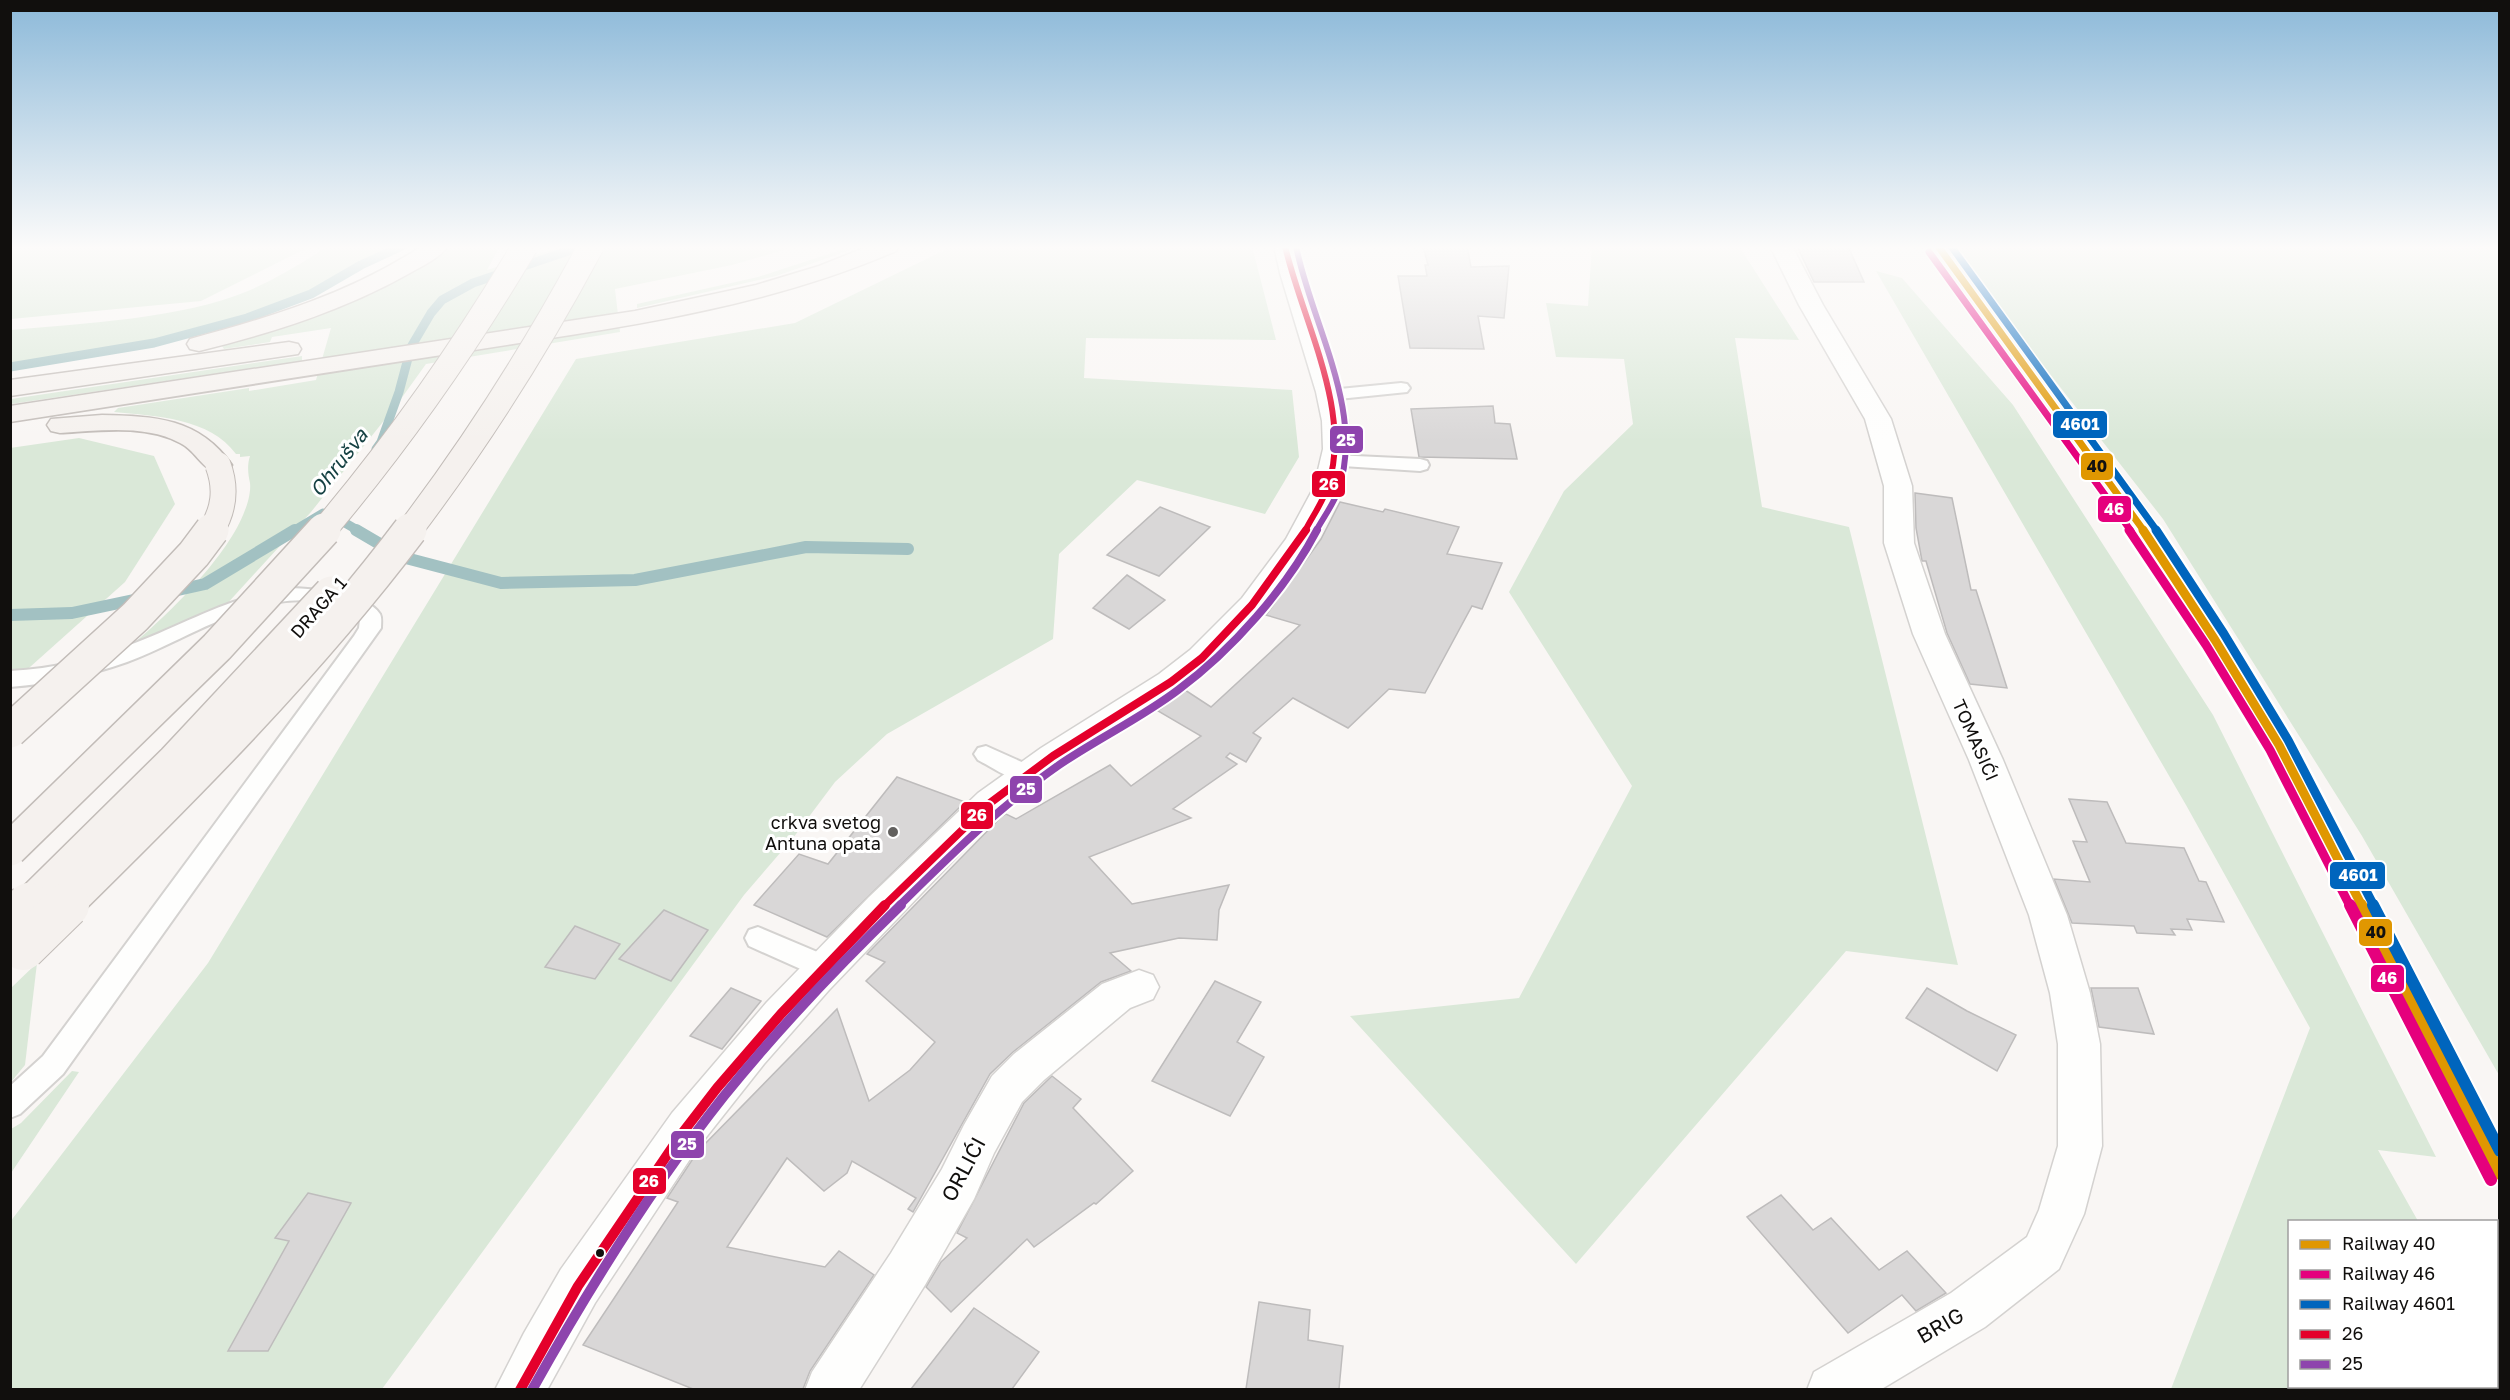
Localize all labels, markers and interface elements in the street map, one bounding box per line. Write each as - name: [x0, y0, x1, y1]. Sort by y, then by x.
- line badge: 4601: [2052, 410, 2108, 439]
- text: 4601: [2061, 414, 2099, 434]
- water label: Ohrušva: [304, 423, 372, 501]
- line badge: 25: [1329, 425, 1364, 454]
- text: 25: [1336, 430, 1356, 450]
- line badge: 40: [2080, 452, 2114, 481]
- text: 40: [2087, 456, 2107, 476]
- line badge: 26: [1311, 470, 1346, 498]
- text: 26: [1319, 474, 1339, 494]
- line badge: 46: [2097, 495, 2132, 523]
- text: 46: [2104, 499, 2124, 519]
- street label: DRAGA 1: [285, 572, 351, 642]
- street label: TOMASIĆI: [1948, 696, 2004, 784]
- line badge: 25: [1009, 775, 1043, 804]
- text: 25: [1016, 779, 1036, 799]
- line badge: 26: [960, 801, 994, 830]
- text: 26: [967, 805, 987, 825]
- place label: crkva svetog Antuna opata: [765, 811, 881, 854]
- marker: crkva svetog Antuna opata: [886, 825, 900, 839]
- line badge: 4601: [2329, 861, 2386, 890]
- text: 4601: [2339, 865, 2377, 885]
- line badge: 40: [2358, 918, 2393, 947]
- text: 40: [2366, 922, 2386, 942]
- line badge: 46: [2370, 964, 2405, 993]
- text: 46: [2377, 968, 2397, 988]
- line badge: 25: [670, 1130, 705, 1159]
- street label: ORLIĆI: [935, 1132, 991, 1206]
- text: 25: [677, 1134, 697, 1154]
- line badge: 26: [632, 1167, 667, 1195]
- text: 26: [639, 1171, 659, 1191]
- legend: [2288, 1220, 2498, 1388]
- text: Railway 40: [2342, 1232, 2435, 1254]
- unlabelled marker: [594, 1247, 606, 1259]
- text: Railway 46: [2342, 1262, 2435, 1284]
- text: Railway 4601: [2342, 1292, 2455, 1314]
- street label: BRIG: [1912, 1301, 1968, 1349]
- text: 26: [2342, 1322, 2363, 1344]
- text: 25: [2342, 1352, 2363, 1374]

